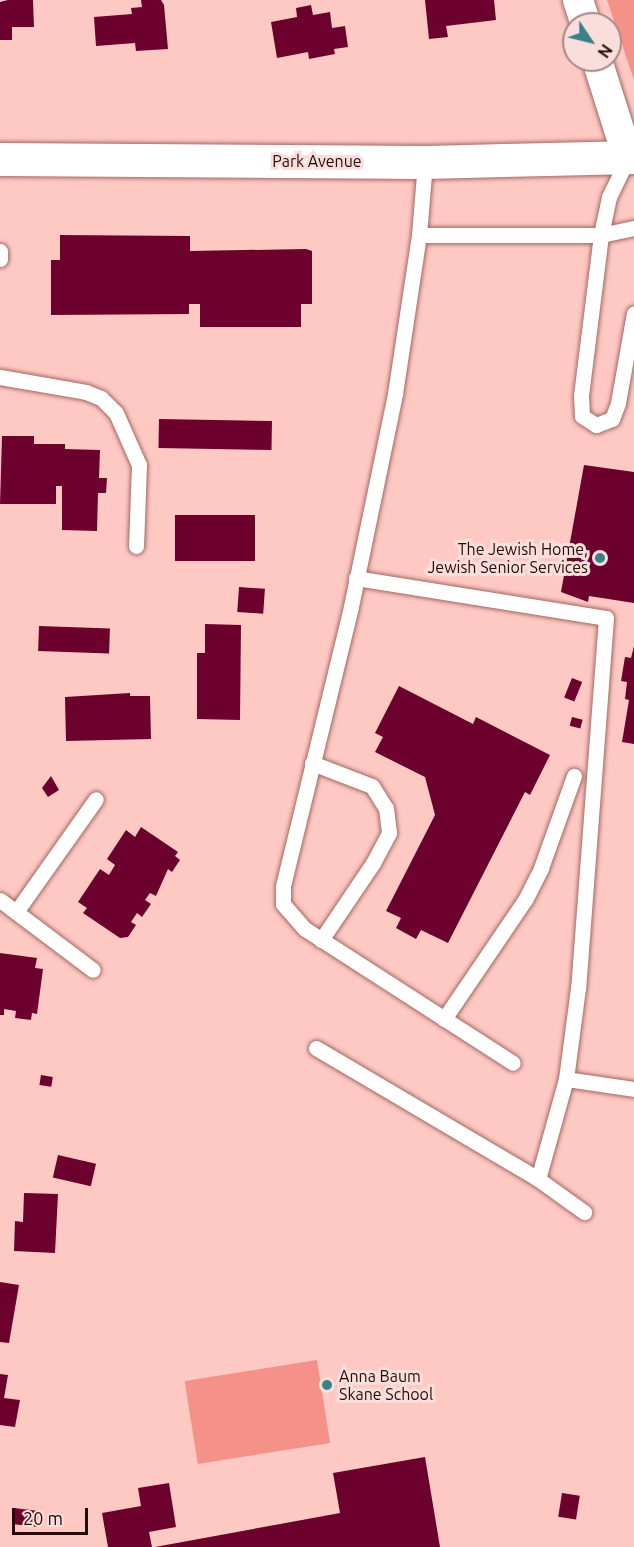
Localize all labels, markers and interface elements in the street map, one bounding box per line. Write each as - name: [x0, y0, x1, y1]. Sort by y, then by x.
- north arrow: [562, 12, 622, 72]
- text: N: [594, 41, 616, 61]
- street label: Park Avenue: [272, 151, 362, 171]
- place label: The Jewish Home, Jewish Senior Services: [427, 539, 588, 577]
- marker: The Jewish Home, Jewish Senior Services: [593, 551, 607, 565]
- place label: Anna Baum Skane School: [339, 1366, 433, 1404]
- marker: Anna Baum Skane School: [320, 1378, 334, 1392]
- scale bar: [15, 1496, 92, 1534]
- text: 20 m: [23, 1508, 63, 1528]

